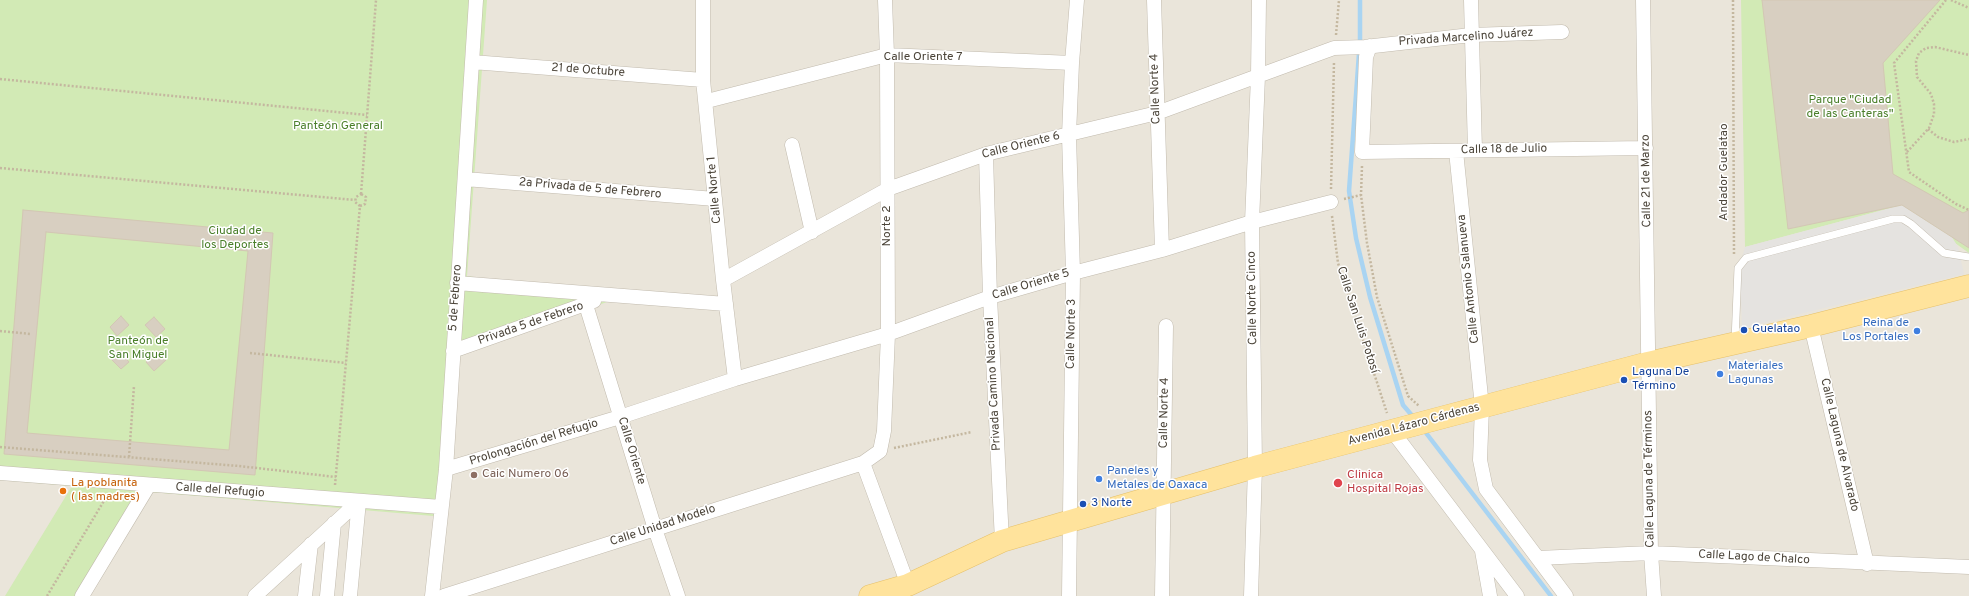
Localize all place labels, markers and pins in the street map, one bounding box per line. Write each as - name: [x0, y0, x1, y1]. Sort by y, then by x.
- place label: Reina de Los Portales: [1842, 317, 1909, 345]
- place label: Guelatao: [1752, 323, 1800, 337]
- marker: Guelatao: [1739, 325, 1749, 335]
- marker: Reina de Los Portales: [1912, 326, 1922, 336]
- place label: Materiales Lagunas: [1728, 360, 1783, 388]
- place label: Laguna De Término: [1632, 366, 1689, 394]
- marker: Materiales Lagunas: [1715, 369, 1725, 379]
- marker: Laguna De Término: [1619, 375, 1629, 385]
- place label: Paneles y Metales de Oaxaca: [1107, 465, 1207, 493]
- place label: Caic Numero 06: [482, 468, 569, 482]
- place label: Clinica Hospital Rojas: [1347, 469, 1424, 497]
- marker: Caic Numero 06: [469, 470, 479, 480]
- marker: Paneles y Metales de Oaxaca: [1094, 474, 1104, 484]
- place label: La poblanita ( las madres): [71, 477, 140, 505]
- marker: Clinica Hospital Rojas: [1332, 477, 1344, 489]
- marker: La poblanita ( las madres): [58, 486, 68, 496]
- place label: 3 Norte: [1091, 497, 1132, 511]
- marker: 3 Norte: [1078, 499, 1088, 509]

